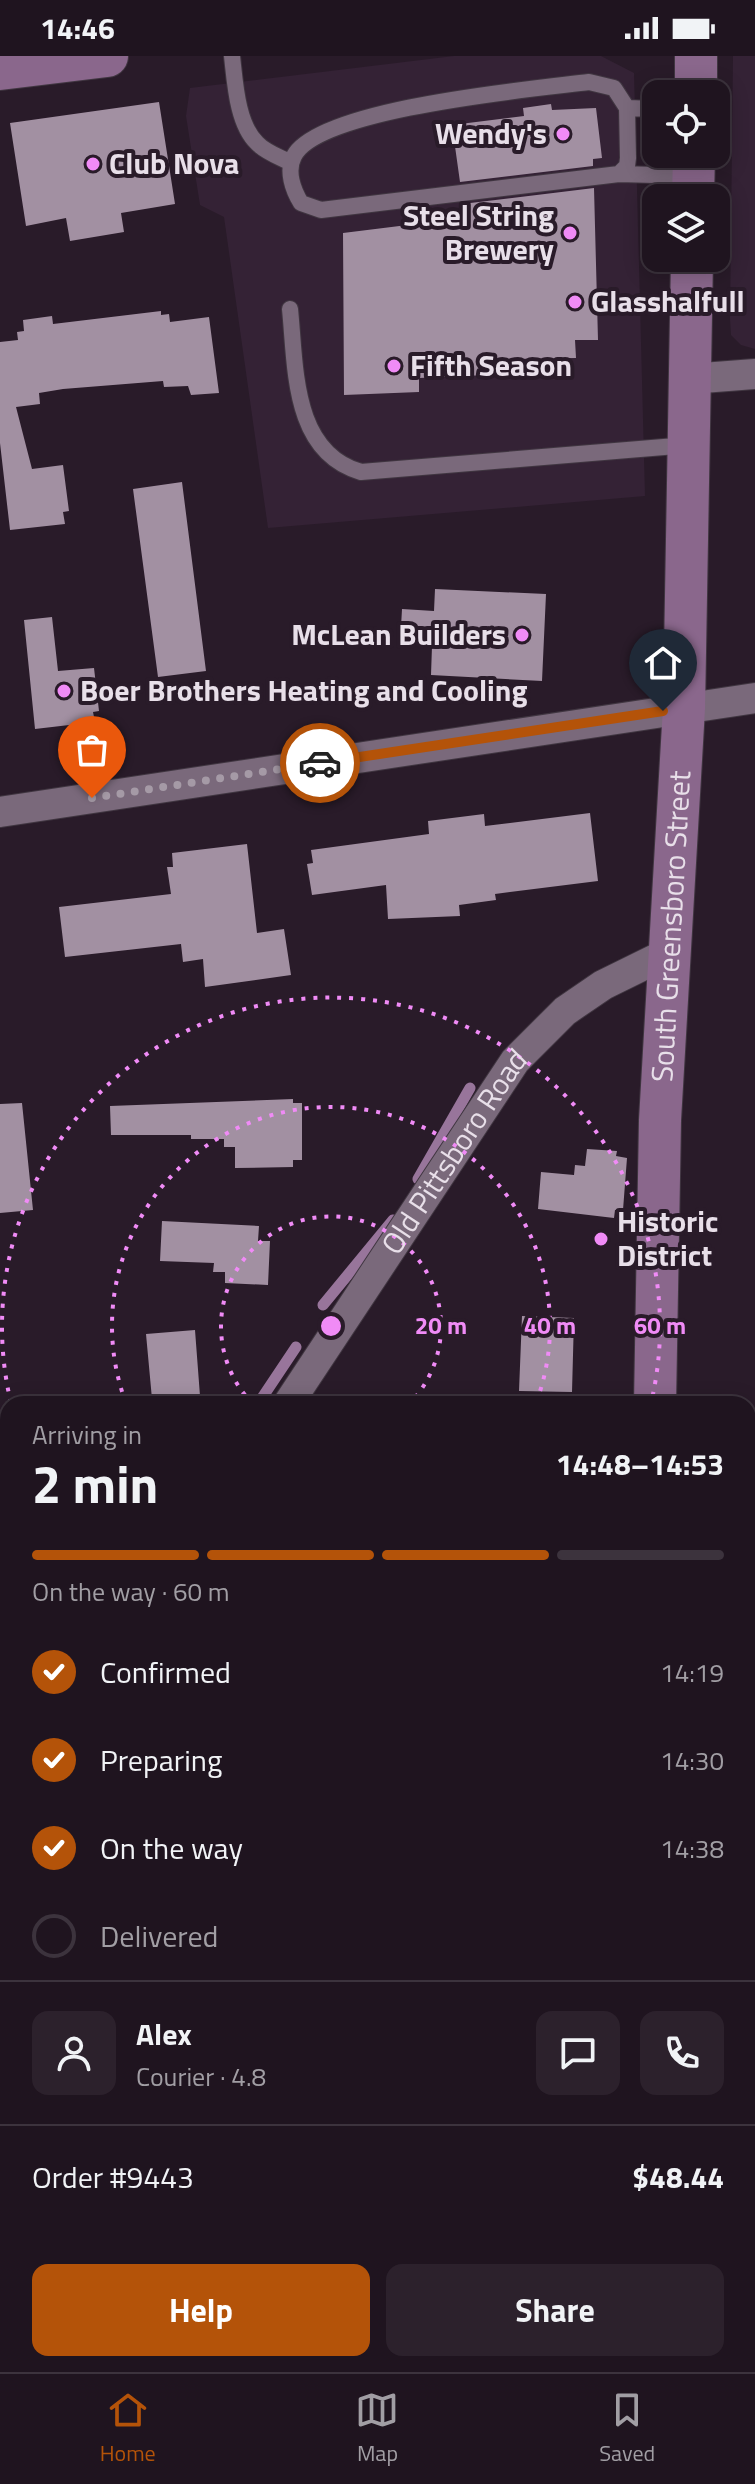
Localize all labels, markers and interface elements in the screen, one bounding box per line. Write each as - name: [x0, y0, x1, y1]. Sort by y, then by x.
- text: 14:46: [40, 5, 115, 51]
- map controls: [642, 80, 730, 272]
- button: locate: [642, 80, 730, 168]
- place label: Wendy's: [435, 110, 547, 156]
- marker: Wendy's: [554, 125, 572, 143]
- place label: Club Nova: [109, 140, 239, 186]
- marker: Club Nova: [84, 155, 102, 173]
- button: layers: [642, 184, 730, 272]
- place label: Steel String Brewery: [403, 192, 554, 272]
- marker: Steel String Brewery: [561, 224, 579, 242]
- place label: Glasshalfull: [591, 278, 745, 324]
- marker: Glasshalfull: [566, 293, 584, 311]
- place label: Fifth Season: [410, 342, 572, 388]
- marker: Fifth Season: [385, 357, 403, 375]
- place label: McLean Builders: [291, 611, 506, 657]
- marker: McLean Builders: [513, 626, 531, 644]
- pin: [629, 629, 697, 711]
- icon: home: [641, 641, 685, 685]
- place label: Boer Brothers Heating and Cooling: [80, 667, 527, 713]
- marker: Boer Brothers Heating and Cooling: [55, 682, 73, 700]
- pin: [58, 716, 126, 798]
- courier: [280, 723, 360, 803]
- icon: bag: [70, 728, 114, 772]
- icon: car: [298, 741, 342, 785]
- street label: South Greensboro Street: [638, 769, 702, 1083]
- street label: Old Pittsboro Road: [369, 1037, 537, 1263]
- place label: Historic District: [617, 1198, 718, 1278]
- marker: Historic District: [592, 1230, 610, 1248]
- text: 20 m: [415, 1307, 467, 1343]
- text: 40 m: [524, 1307, 576, 1343]
- text: 60 m: [634, 1307, 686, 1343]
- centre of rings: [317, 1312, 345, 1340]
- text: Arriving in: [32, 1415, 142, 1454]
- text: 14:48–14:53: [556, 1441, 724, 1487]
- text: 2 min: [32, 1444, 158, 1523]
- text: On the way · 60 m: [32, 1572, 230, 1611]
- text: Confirmed: [100, 1649, 231, 1695]
- icon: check: [32, 1650, 76, 1694]
- text: 14:19: [660, 1653, 724, 1692]
- text: Preparing: [100, 1737, 222, 1783]
- icon: check: [32, 1738, 76, 1782]
- text: 14:30: [660, 1741, 724, 1780]
- text: On the way: [100, 1825, 243, 1871]
- icon: check: [32, 1826, 76, 1870]
- text: 14:38: [660, 1829, 724, 1868]
- text: Delivered: [100, 1913, 218, 1959]
- button: person: [32, 2011, 116, 2095]
- text: Alex: [136, 2011, 192, 2057]
- button: chat: [536, 2011, 620, 2095]
- button: phone: [640, 2011, 724, 2095]
- text: Courier · 4.8: [136, 2057, 266, 2096]
- text: Order #9443: [32, 2154, 194, 2200]
- text: $48.44: [632, 2154, 724, 2200]
- button: Help: [32, 2264, 370, 2356]
- button: Share: [386, 2264, 724, 2356]
- tab: Home: [100, 2388, 156, 2470]
- tab: Map: [355, 2388, 399, 2470]
- tab: Saved: [599, 2388, 655, 2470]

